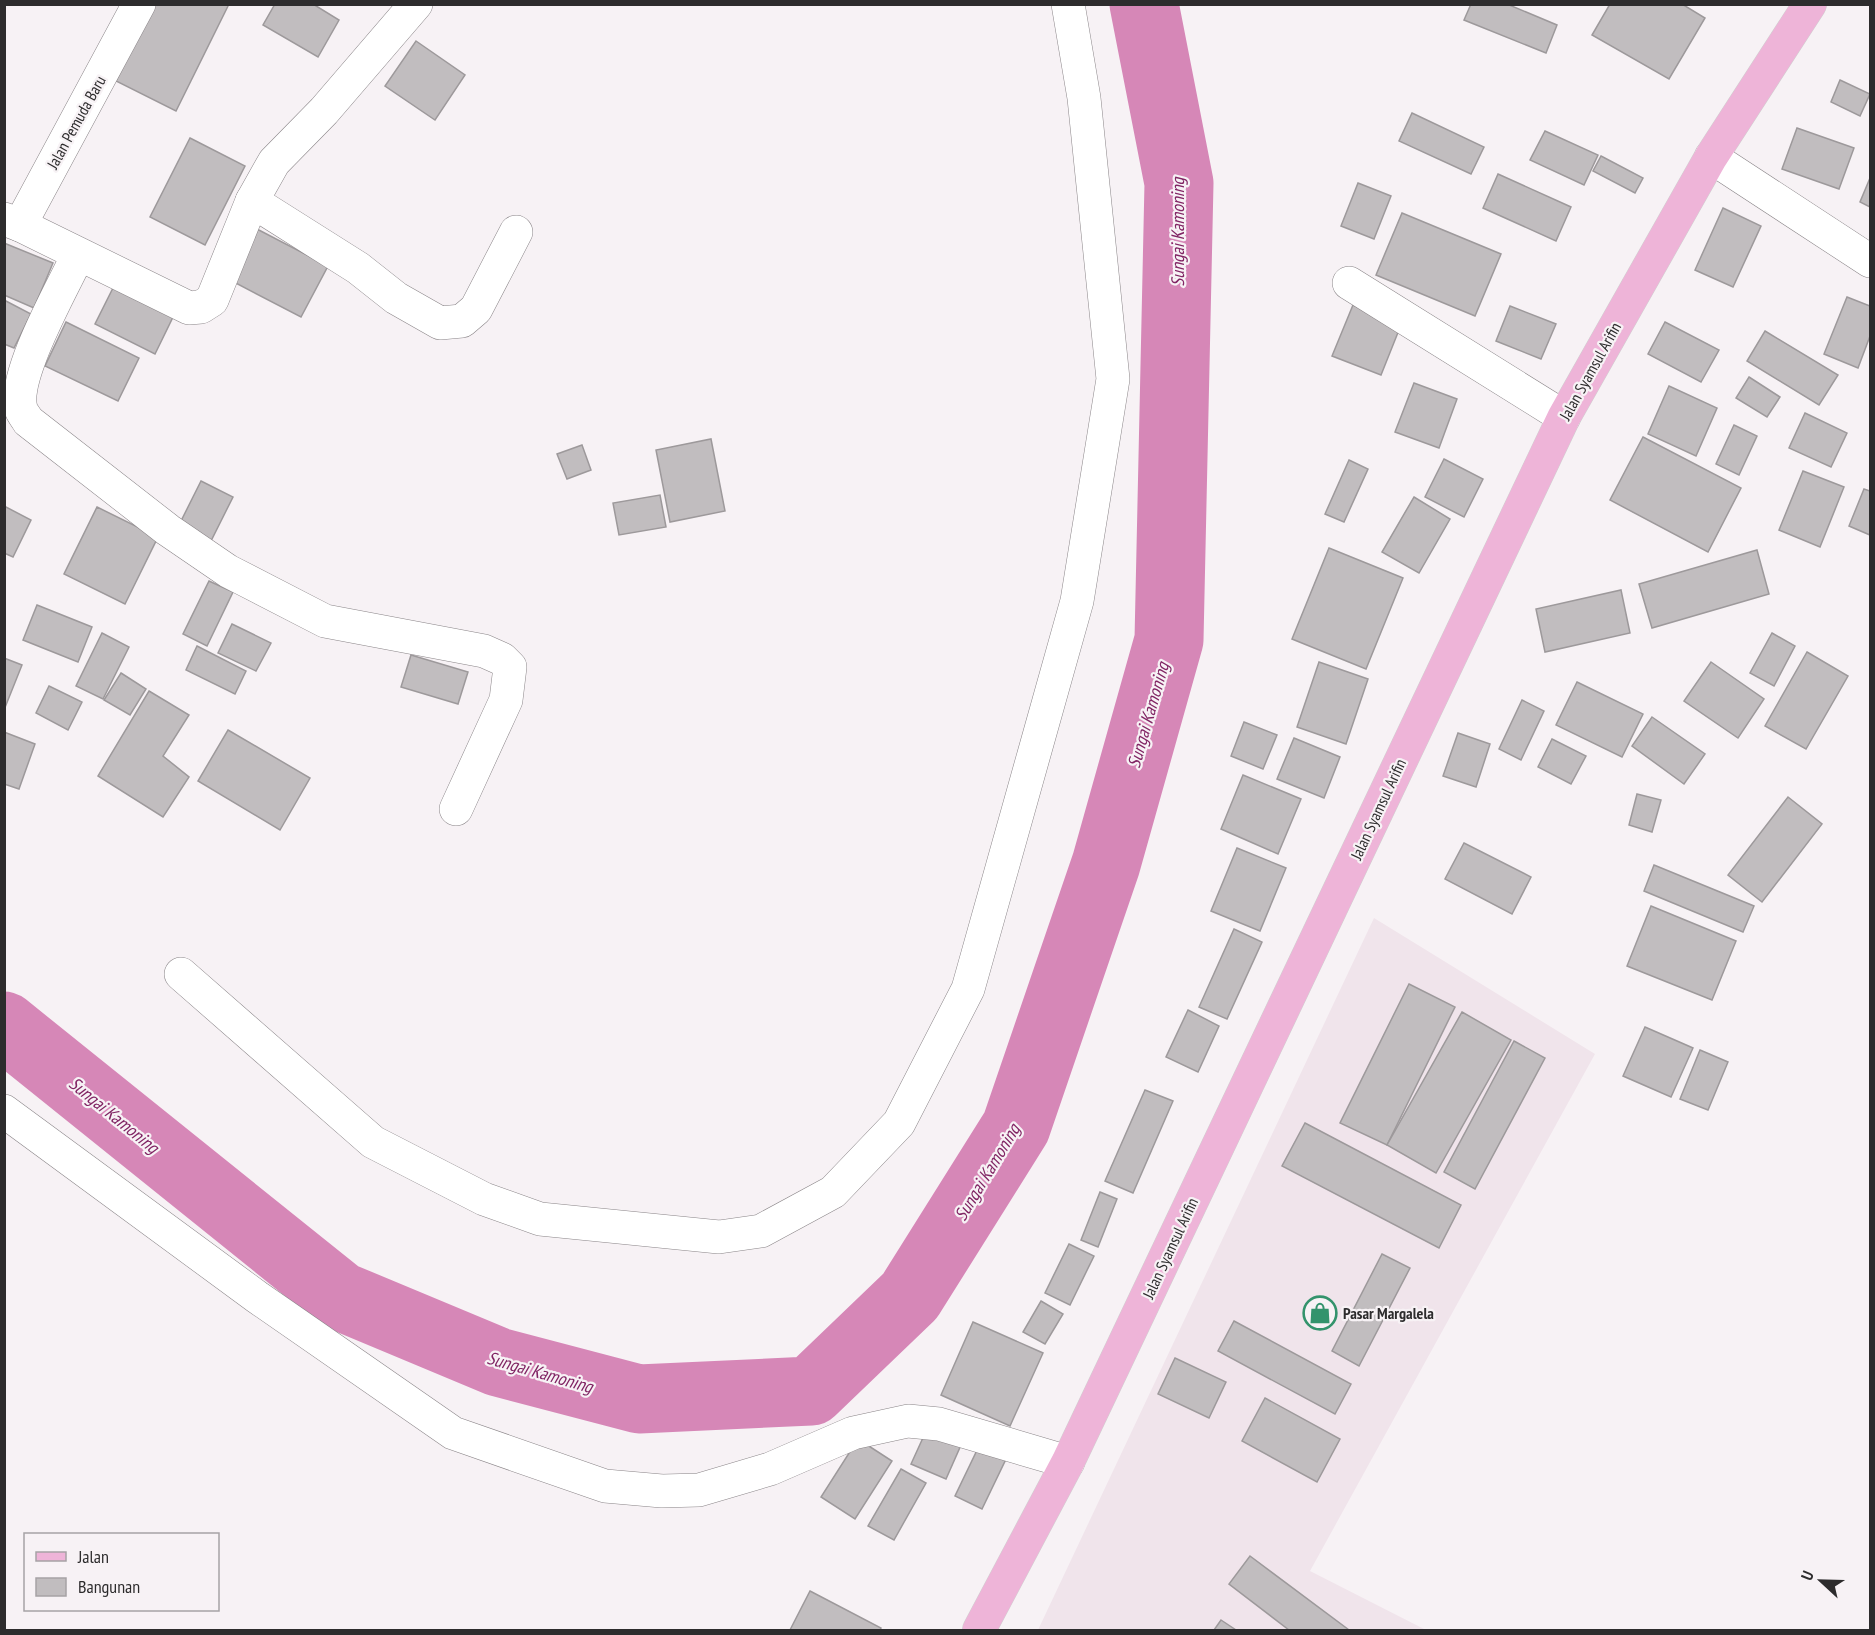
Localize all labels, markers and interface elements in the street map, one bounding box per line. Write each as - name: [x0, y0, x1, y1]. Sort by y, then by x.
- street label: Jalan Pemuda Baru: [42, 72, 110, 173]
- water label: Sungai Kamoning: [1166, 176, 1189, 286]
- street label: Jalan Syamsul Arifin: [1554, 318, 1625, 424]
- water label: Sungai Kamoning: [1122, 658, 1174, 770]
- street label: Jalan Syamsul Arifin: [1345, 755, 1410, 864]
- water label: Sungai Kamoning: [64, 1072, 164, 1159]
- water label: Sungai Kamoning: [949, 1118, 1026, 1225]
- street label: Jalan Syamsul Arifin: [1137, 1194, 1202, 1303]
- shop icon: Pasar Margalela: [1302, 1295, 1338, 1331]
- place label: Pasar Margalela: [1343, 1303, 1434, 1323]
- water label: Sungai Kamoning: [485, 1346, 597, 1398]
- legend: [24, 1533, 219, 1611]
- text: Jalan: [77, 1545, 109, 1568]
- north arrow: [1791, 1551, 1851, 1611]
- text: U: [1796, 1568, 1818, 1583]
- text: Bangunan: [78, 1575, 140, 1598]

